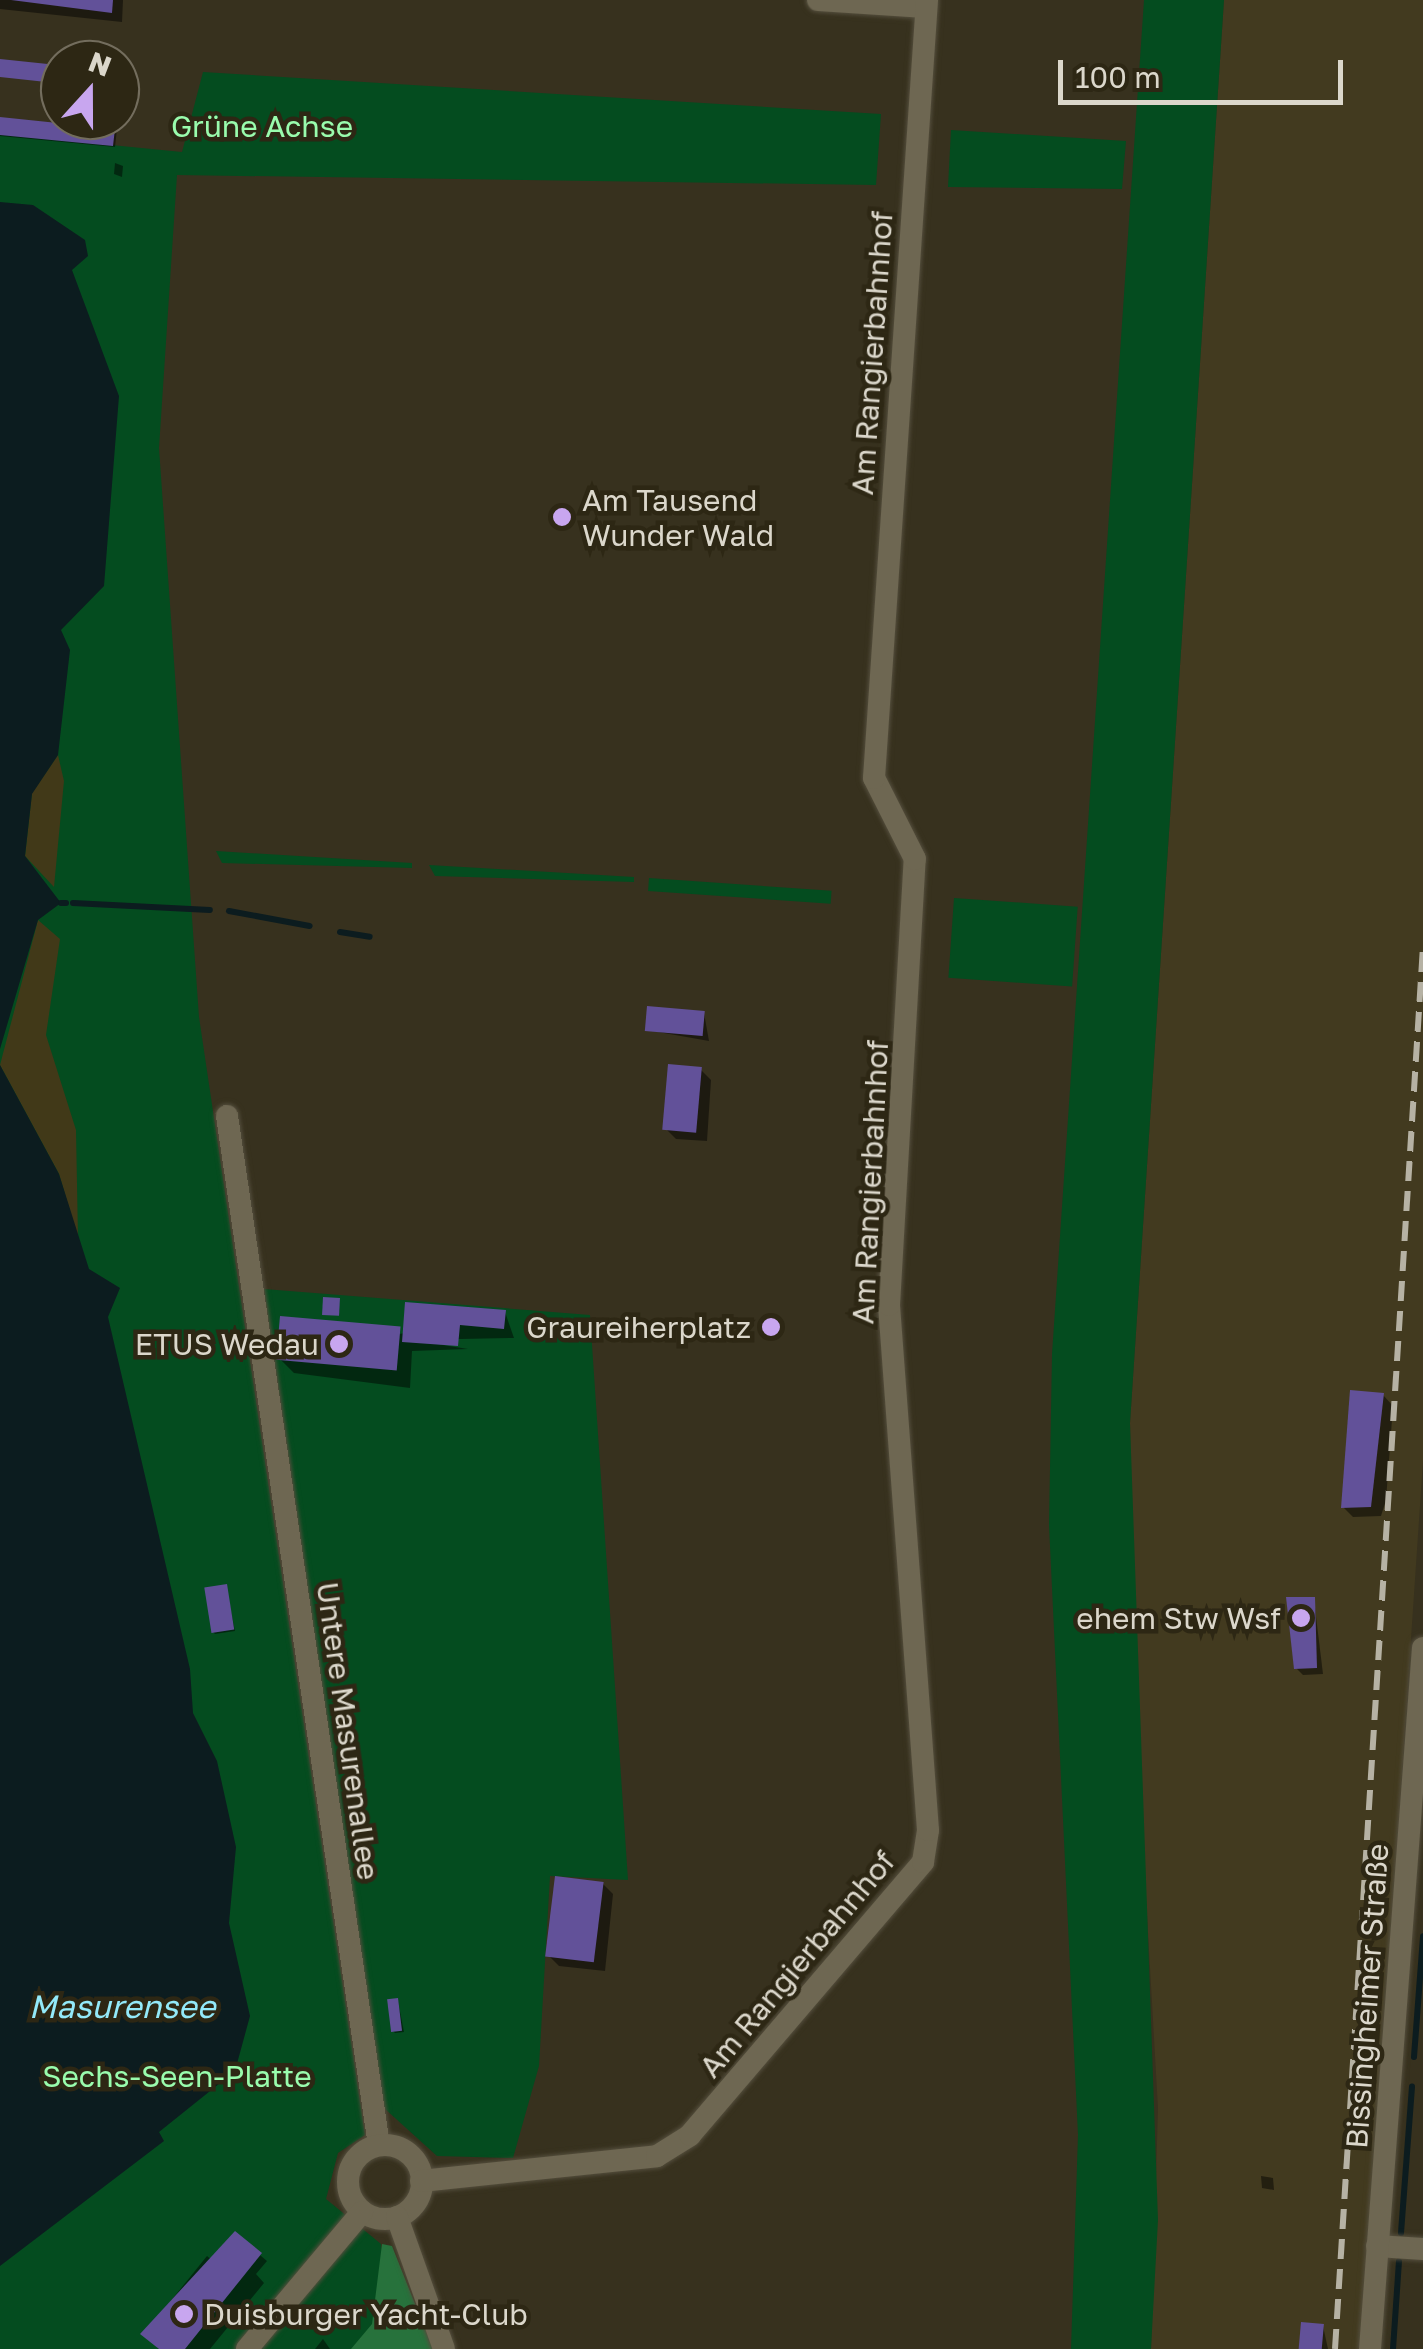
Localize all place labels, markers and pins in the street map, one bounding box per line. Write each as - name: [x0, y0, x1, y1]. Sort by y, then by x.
- place label: Am Tausend Wunder Wald: [582, 482, 774, 552]
- marker: Am Tausend Wunder Wald: [551, 506, 573, 528]
- place label: Graureiherplatz: [526, 1309, 751, 1345]
- marker: Graureiherplatz: [760, 1316, 782, 1338]
- place label: ETUS Wedau: [135, 1326, 319, 1362]
- marker: ETUS Wedau: [328, 1333, 350, 1355]
- place label: ehem Stw Wsf: [1076, 1600, 1281, 1636]
- marker: ehem Stw Wsf: [1290, 1607, 1312, 1629]
- place label: Duisburger Yacht-Club: [204, 2296, 528, 2332]
- marker: Duisburger Yacht-Club: [173, 2303, 195, 2325]

